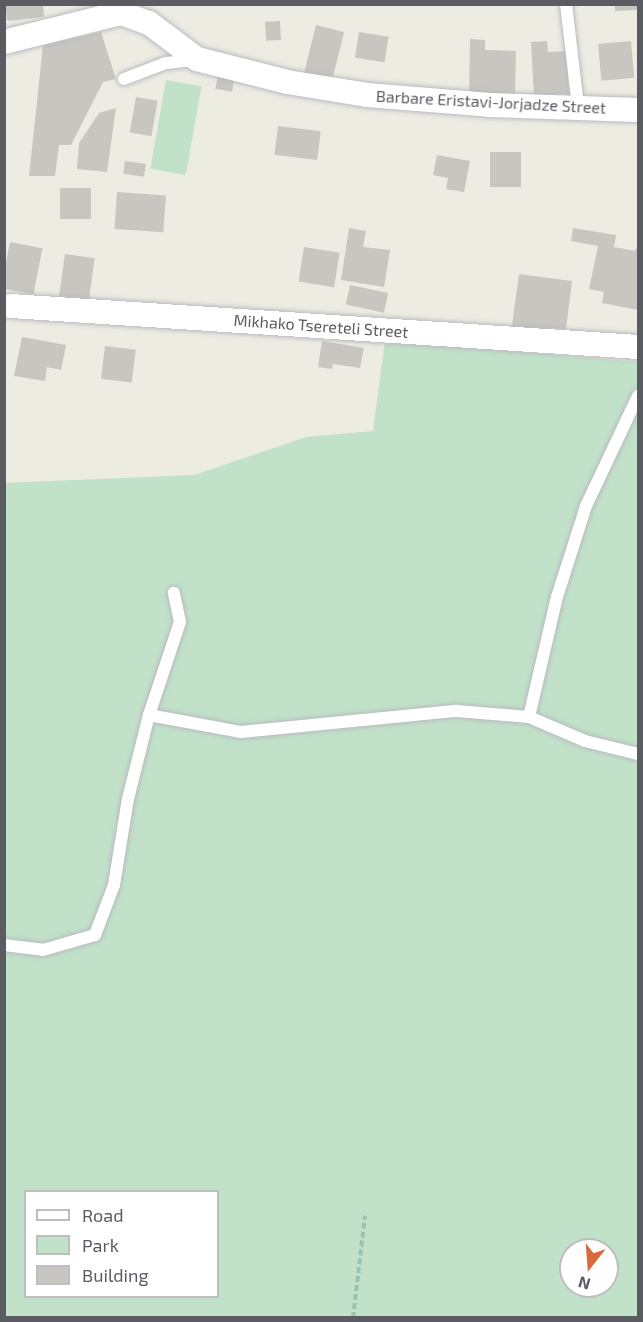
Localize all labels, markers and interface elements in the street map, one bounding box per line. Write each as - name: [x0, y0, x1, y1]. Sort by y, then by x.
- street label: Barbare Eristavi-Jorjadze Street: [375, 86, 607, 118]
- street label: Mikhako Tsereteli Street: [233, 310, 409, 342]
- legend: [24, 1190, 219, 1298]
- text: Road: [82, 1204, 123, 1226]
- text: Park: [82, 1234, 119, 1256]
- north arrow: [559, 1238, 619, 1298]
- text: Building: [82, 1264, 149, 1286]
- text: N: [576, 1273, 592, 1295]

